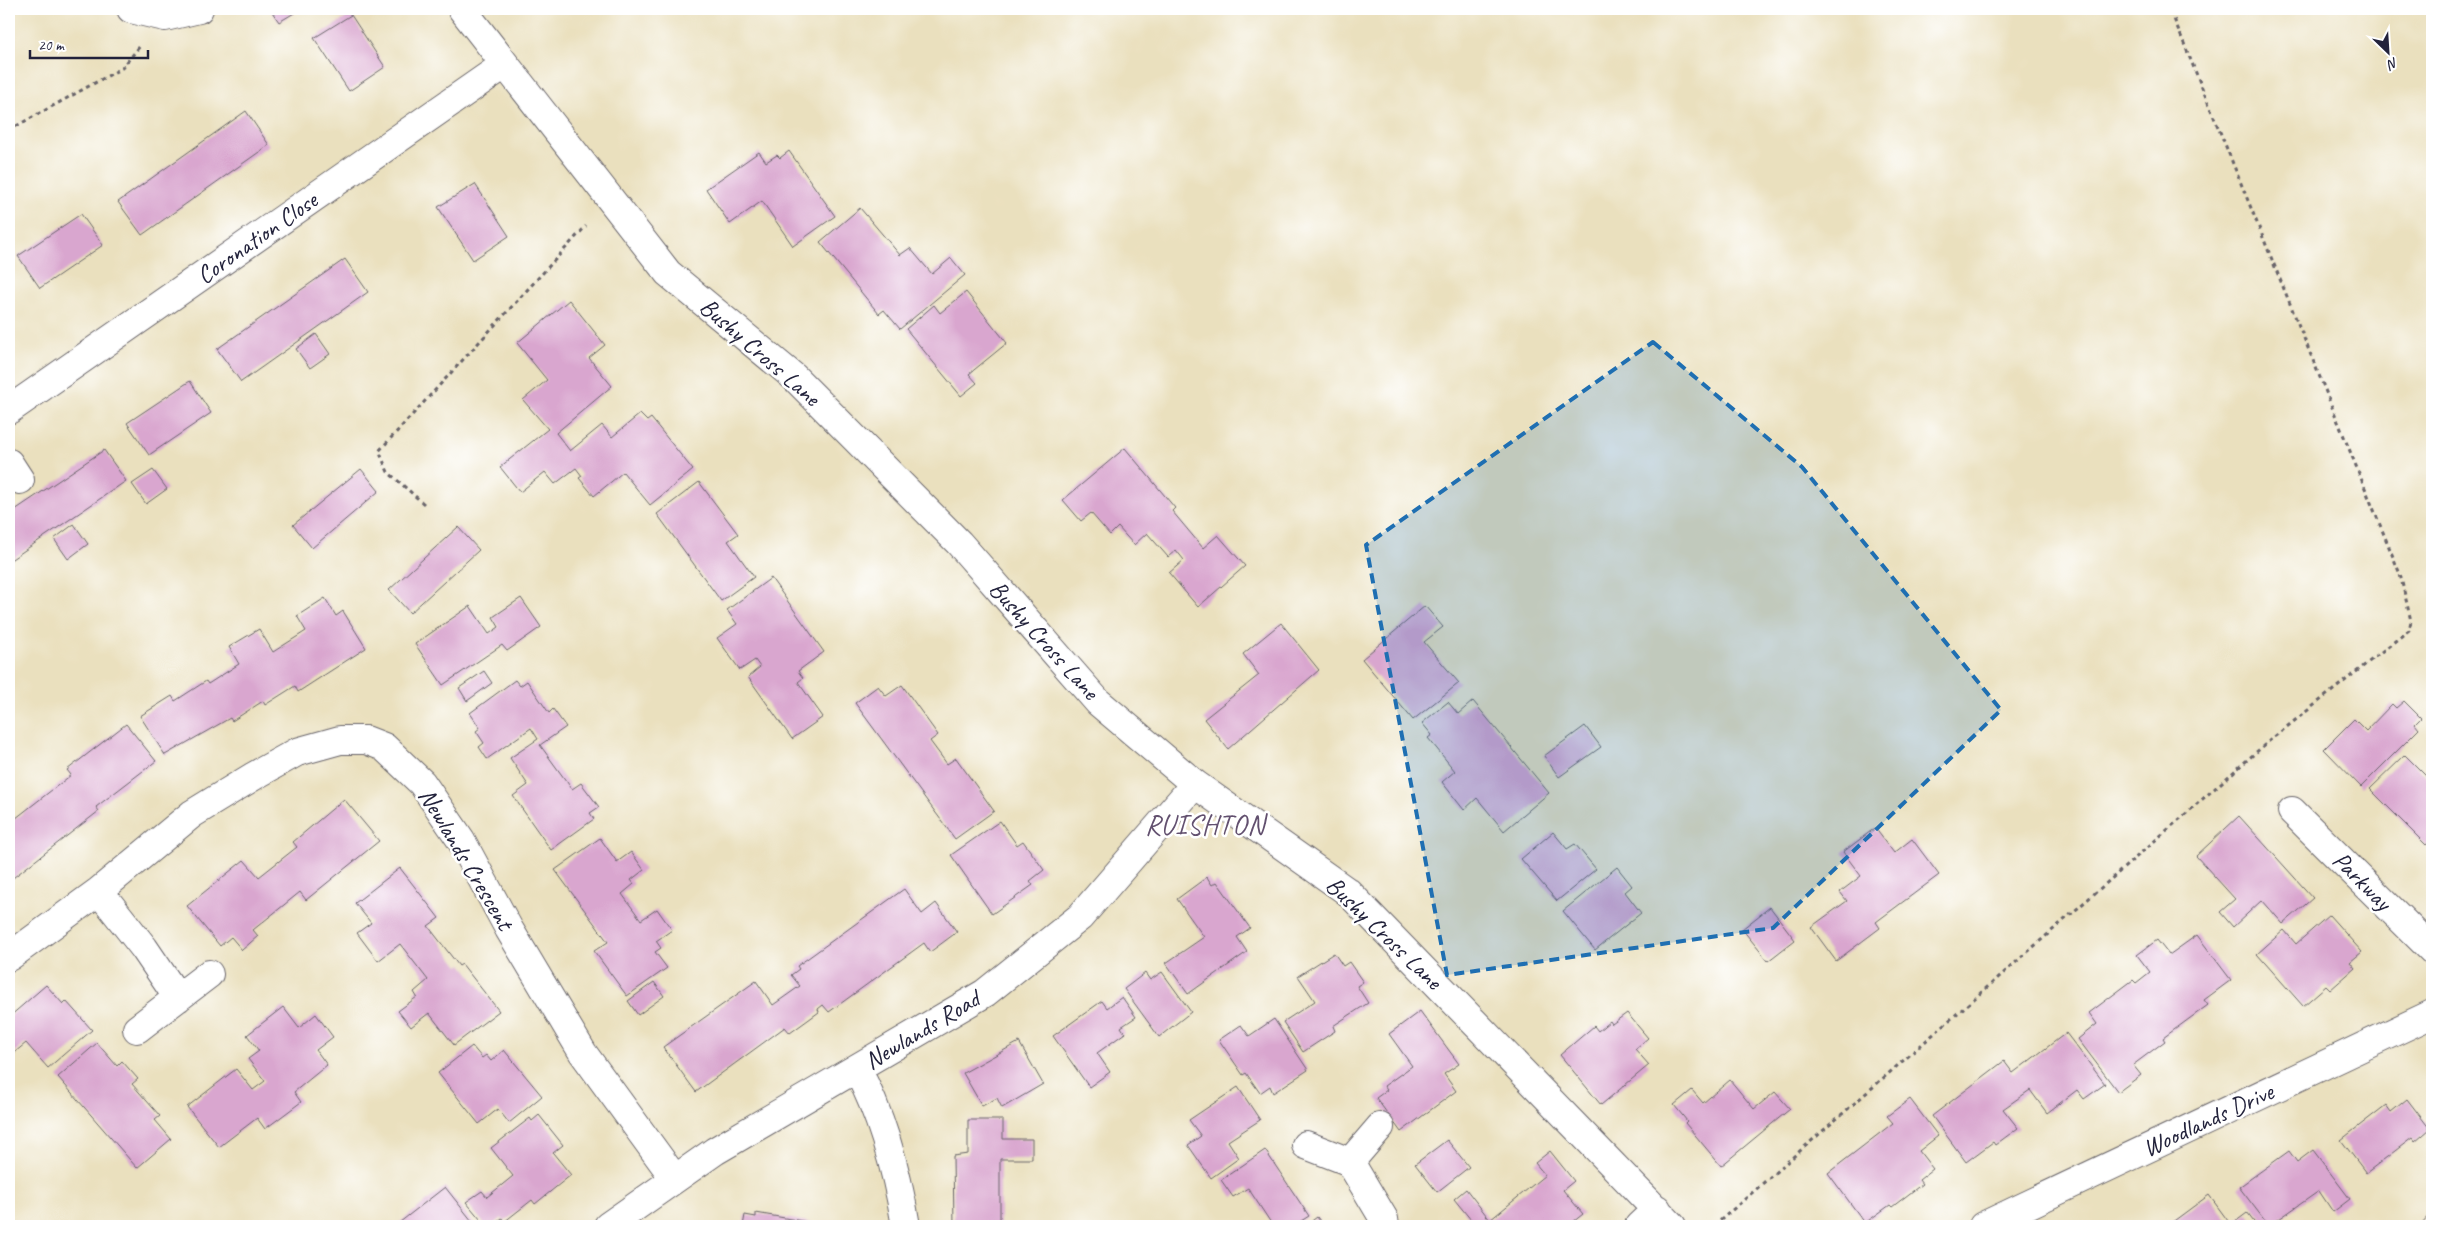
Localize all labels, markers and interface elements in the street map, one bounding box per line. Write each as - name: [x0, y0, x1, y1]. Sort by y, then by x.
- scale bar: [30, 28, 148, 60]
- north arrow: [2364, 28, 2414, 78]
- text: 20 m: [38, 36, 65, 55]
- text: N: [2384, 54, 2401, 74]
- street label: Coronation Close: [190, 184, 325, 291]
- street label: Bushy Cross Lane: [693, 291, 828, 414]
- street label: Bushy Cross Lane: [982, 574, 1107, 708]
- street label: Newlands Crescent: [411, 782, 522, 938]
- district label: RUISHTON: [1145, 807, 1268, 842]
- street label: Parkway: [2326, 845, 2400, 919]
- street label: Bushy Cross Lane: [1319, 869, 1450, 998]
- street label: Newlands Road: [858, 981, 988, 1077]
- street label: Woodlands Drive: [2138, 1075, 2280, 1164]

